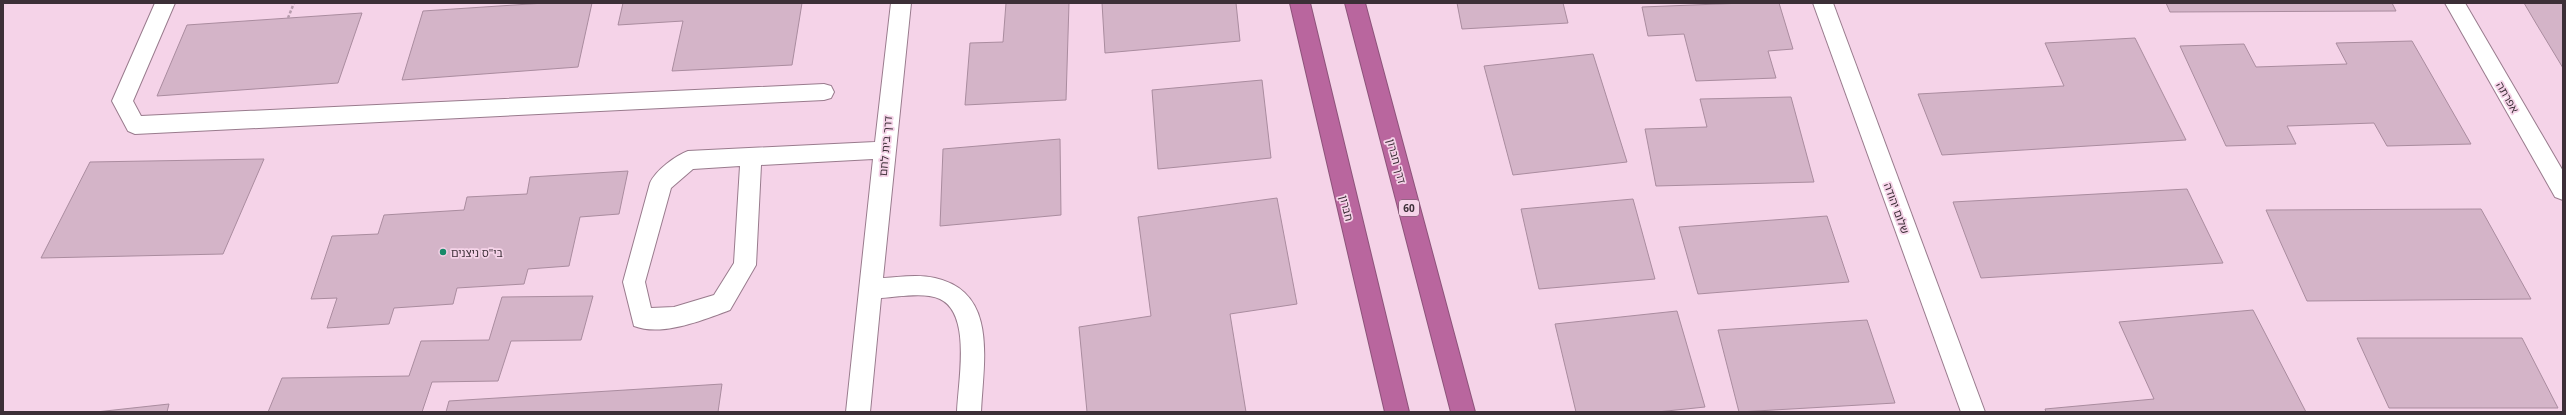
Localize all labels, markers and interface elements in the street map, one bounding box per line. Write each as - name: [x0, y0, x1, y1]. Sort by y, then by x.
- street label: אפרתה: [2493, 79, 2523, 115]
- street label: דרך בית לחם: [875, 115, 895, 177]
- street label: דרך חברון: [1384, 137, 1410, 185]
- street label: שלום יהודה: [1881, 180, 1913, 236]
- street label: חברון: [1337, 194, 1357, 222]
- road number: 60: [1399, 200, 1419, 216]
- place label: בי"ס ניצנים: [451, 245, 503, 260]
- marker: בי"ס ניצנים: [438, 247, 448, 257]

